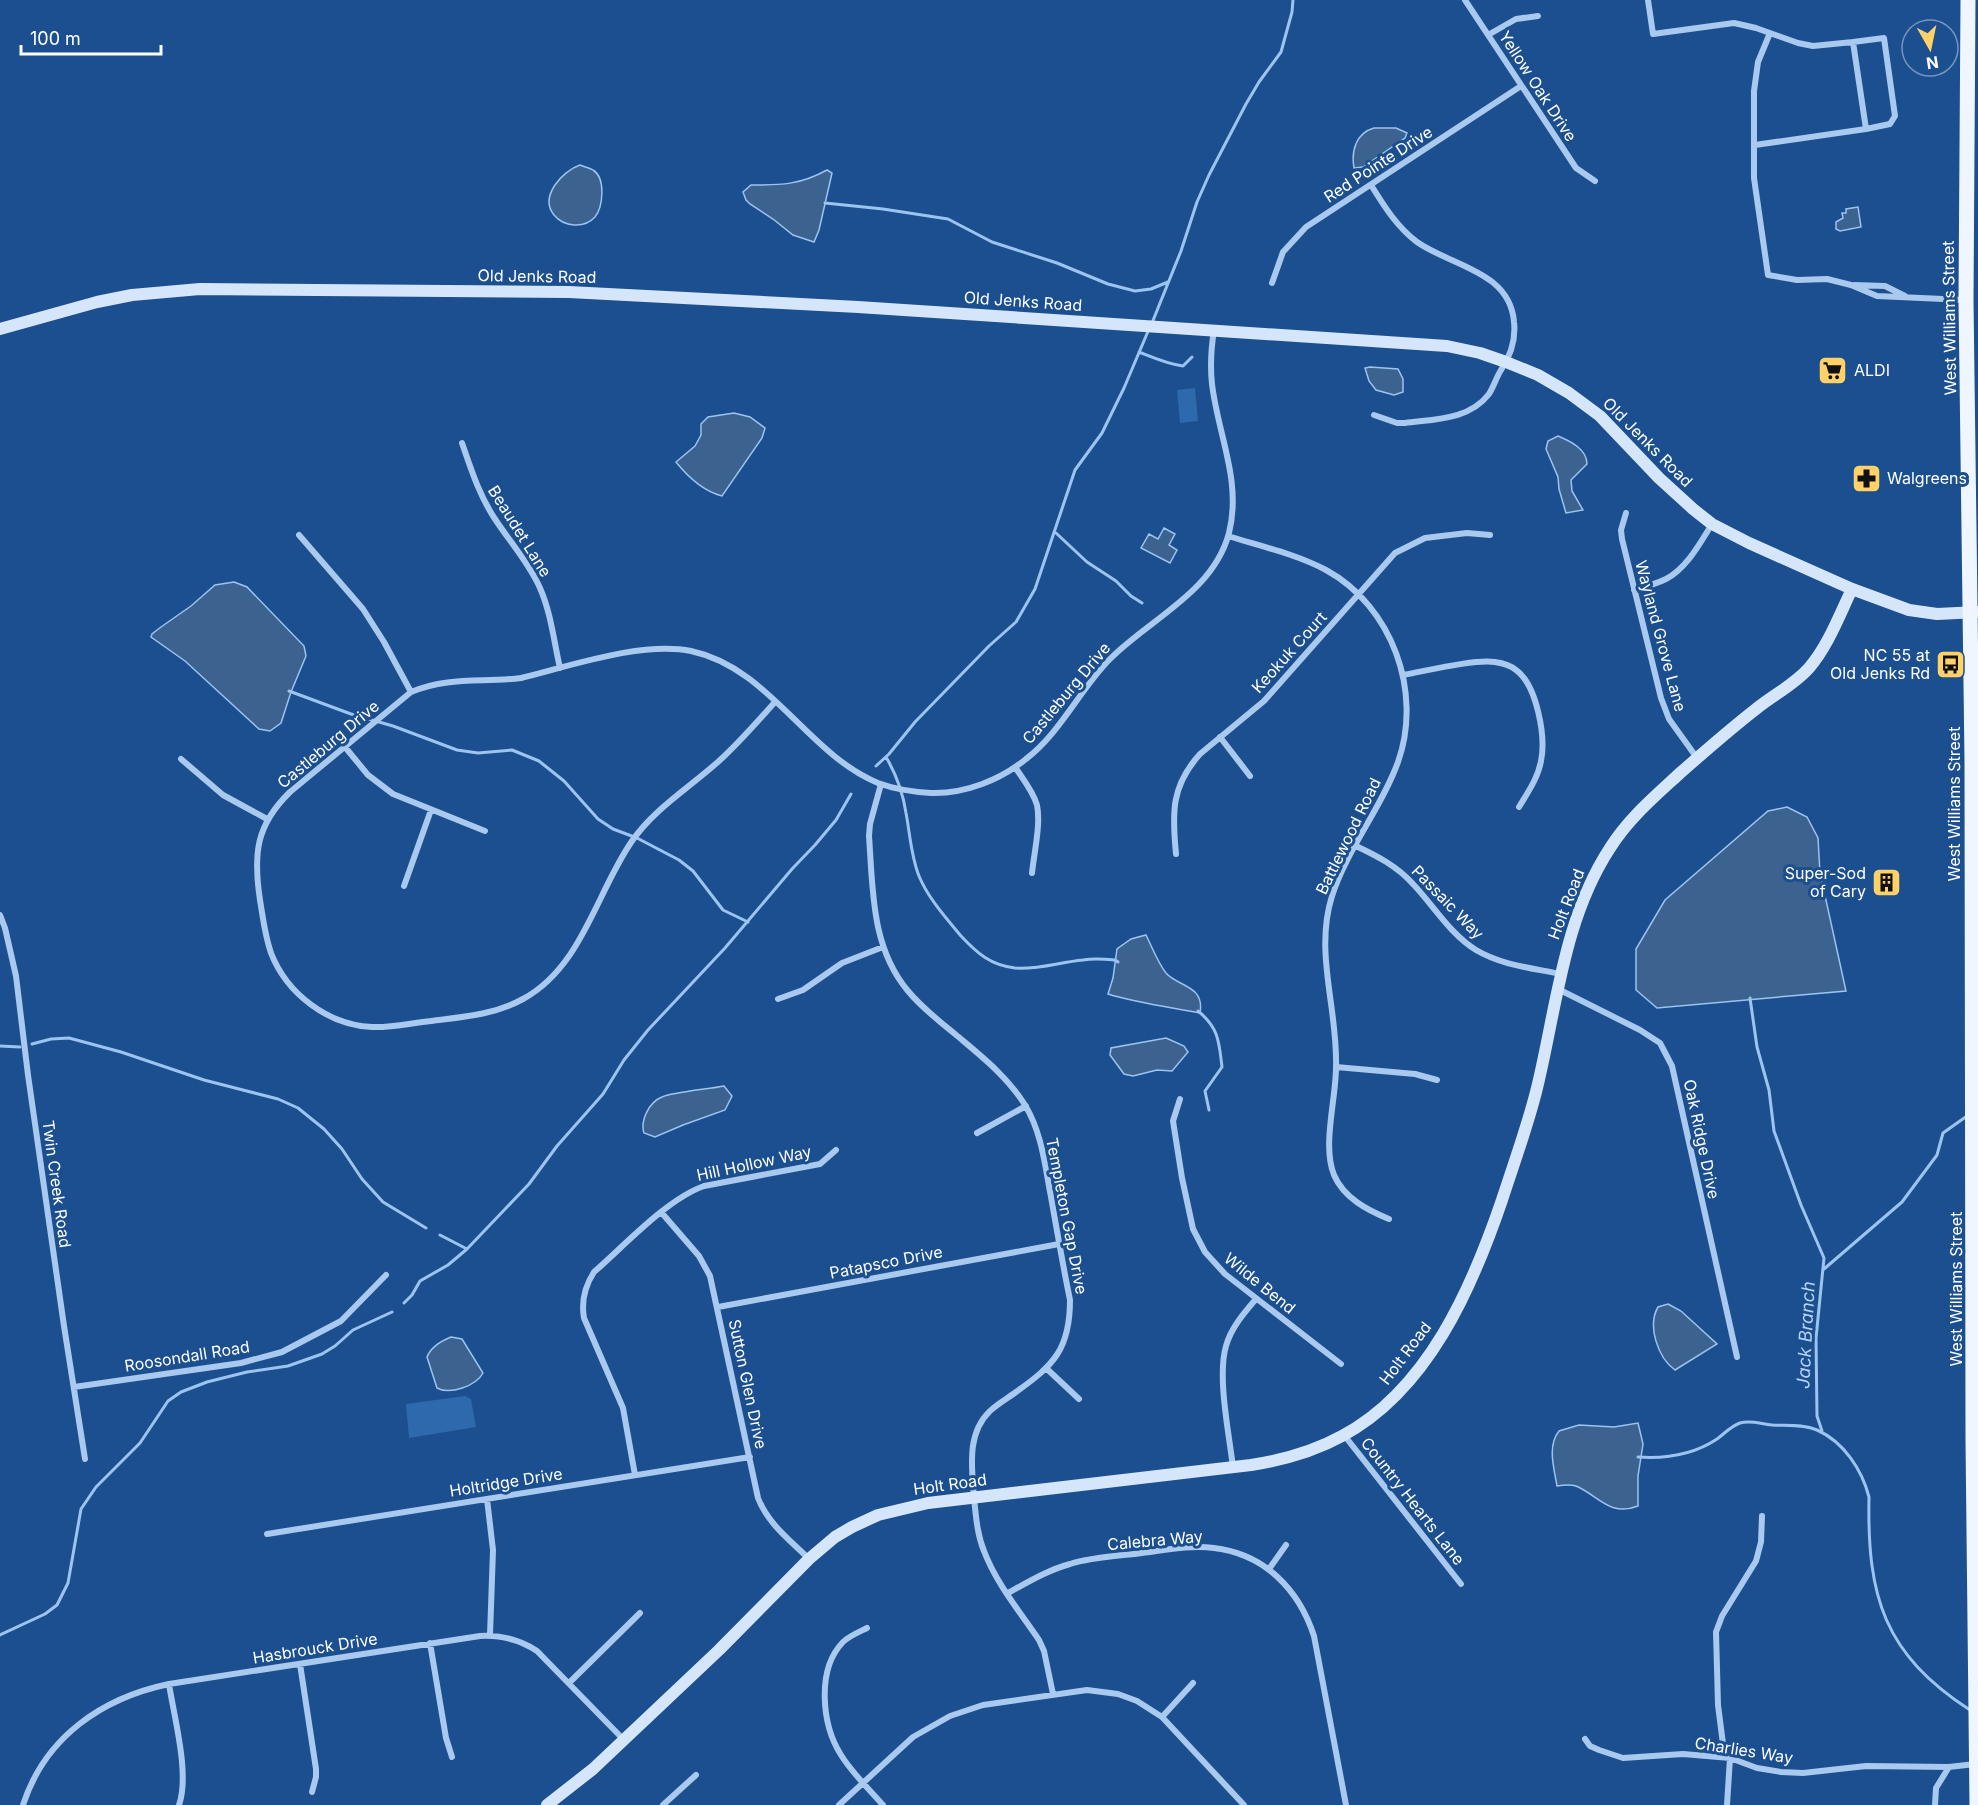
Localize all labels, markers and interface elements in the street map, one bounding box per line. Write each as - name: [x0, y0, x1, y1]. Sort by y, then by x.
- scale bar: [21, 18, 160, 56]
- north arrow: [1900, 18, 1960, 78]
- street label: Yellow Oak Drive: [1495, 27, 1581, 145]
- text: 100 m: [30, 28, 81, 49]
- text: N: [1925, 52, 1940, 74]
- street label: Red Pointe Drive: [1320, 121, 1436, 207]
- street label: West Williams Street: [1938, 240, 1960, 396]
- street label: Old Jenks Road: [478, 265, 596, 287]
- street label: Old Jenks Road: [963, 287, 1083, 315]
- supermarket icon: ALDI: [1817, 354, 1849, 386]
- place label: ALDI: [1854, 360, 1890, 380]
- street label: Old Jenks Road: [1599, 393, 1697, 491]
- pharmacy icon: Walgreens: [1850, 462, 1882, 494]
- place label: Walgreens: [1887, 468, 1967, 488]
- street label: Beaudet Lane: [484, 482, 556, 580]
- street label: Wayland Grove Lane: [1631, 558, 1691, 714]
- street label: Keokuk Court: [1247, 607, 1331, 697]
- street label: Castleburg Drive: [1018, 638, 1114, 748]
- place label: NC 55 at Old Jenks Rd: [1830, 645, 1930, 683]
- bus stop icon: NC 55 at Old Jenks Rd: [1935, 648, 1967, 680]
- street label: Castleburg Drive: [273, 696, 383, 792]
- street label: West Williams Street: [1944, 727, 1964, 881]
- street label: Battlewood Road: [1311, 774, 1385, 898]
- street label: Passaic Way: [1408, 861, 1488, 943]
- place label: Super-Sod of Cary: [1785, 863, 1866, 901]
- street label: Holt Road: [1543, 866, 1589, 942]
- building icon: Super-Sod of Cary: [1871, 866, 1903, 898]
- street label: Oak Ridge Drive: [1680, 1077, 1724, 1201]
- street label: Twin Creek Road: [38, 1119, 76, 1249]
- street label: Templeton Gap Drive: [1042, 1136, 1092, 1296]
- street label: Hill Hollow Way: [695, 1141, 813, 1185]
- street label: West Williams Street: [1946, 1212, 1966, 1366]
- street label: Patapsco Drive: [828, 1241, 944, 1283]
- street label: Wilde Bend: [1220, 1248, 1300, 1318]
- water label: Jack Branch: [1792, 1281, 1819, 1389]
- street label: Sutton Glen Drive: [724, 1317, 772, 1451]
- street label: Holt Road: [1375, 1317, 1435, 1389]
- street label: Roosondall Road: [123, 1336, 251, 1376]
- street label: Country Hearts Lane: [1357, 1433, 1469, 1569]
- street label: Holtridge Drive: [448, 1463, 564, 1501]
- street label: Holt Road: [912, 1469, 988, 1499]
- street label: Calebra Way: [1106, 1526, 1204, 1554]
- street label: Hasbrouck Drive: [251, 1628, 379, 1668]
- street label: Charlies Way: [1693, 1732, 1795, 1768]

